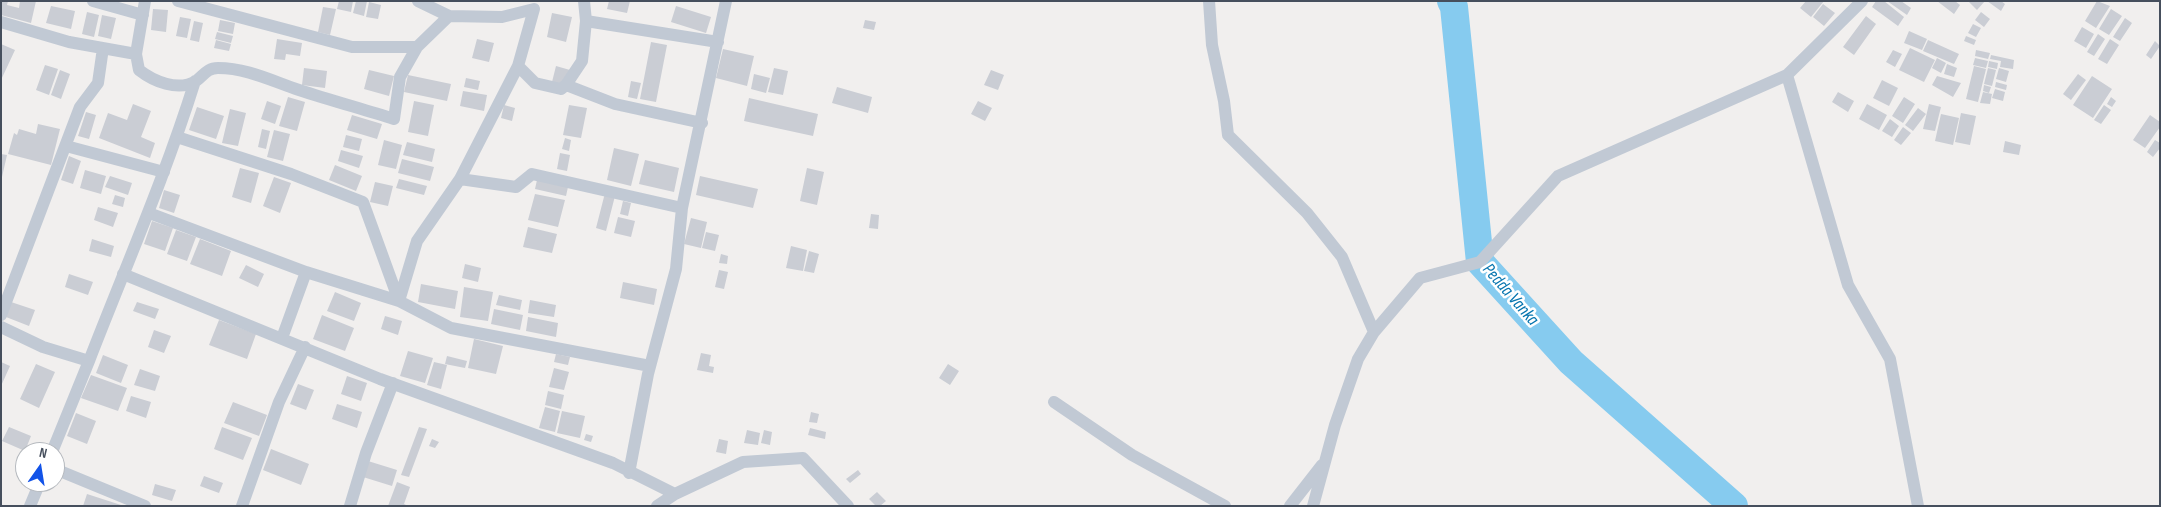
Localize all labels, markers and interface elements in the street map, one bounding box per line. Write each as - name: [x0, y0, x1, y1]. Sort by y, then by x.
- water label: Pedda Vanka: [1477, 260, 1543, 330]
- north arrow: [15, 442, 65, 492]
- text: N: [38, 444, 49, 462]

